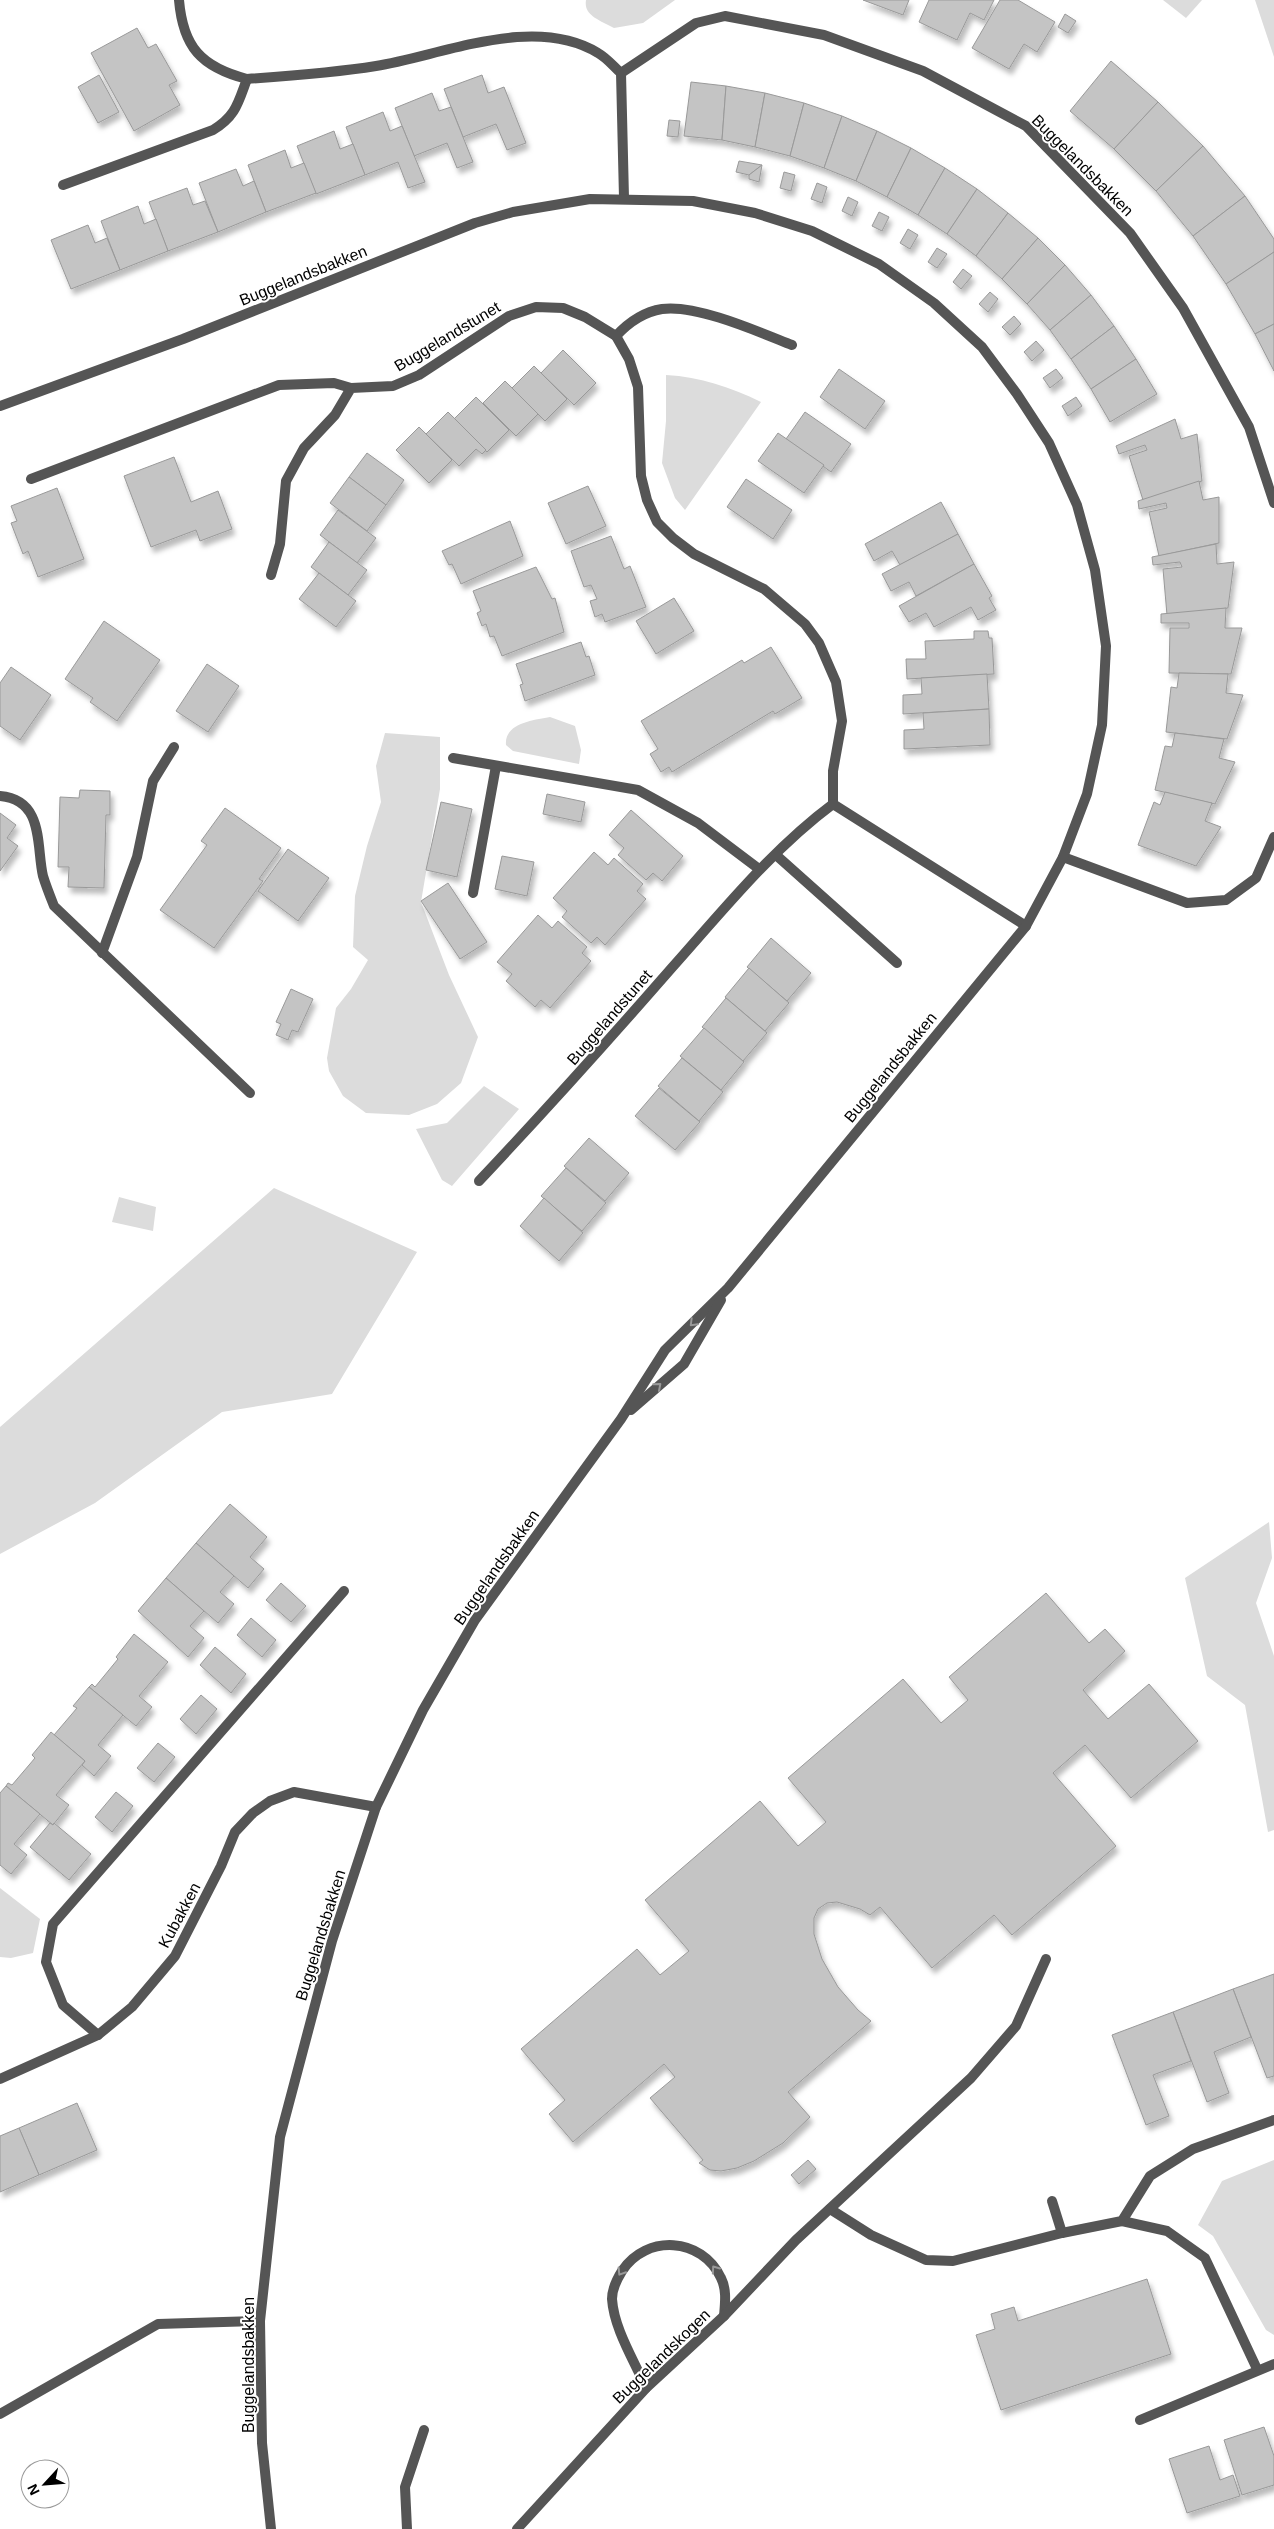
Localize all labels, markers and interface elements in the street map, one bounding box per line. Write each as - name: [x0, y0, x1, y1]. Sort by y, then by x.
- street label: Buggelandsbakken: [1029, 111, 1137, 219]
- street label: Buggelandsbakken: [237, 242, 369, 309]
- street label: Buggelandstunet: [391, 298, 504, 375]
- street label: Buggelandstunet: [564, 966, 656, 1068]
- street label: Buggelandsbakken: [841, 1009, 940, 1126]
- one-way arrow: [690, 1317, 699, 1326]
- one-way arrow: [652, 1384, 661, 1392]
- street label: Buggelandsbakken: [450, 1507, 542, 1628]
- street label: Buggelandsbakken: [292, 1868, 349, 2003]
- street label: Kubakken: [155, 1880, 204, 1951]
- one-way arrow: [712, 2266, 721, 2275]
- one-way arrow: [618, 2267, 628, 2276]
- street label: Buggelandsbakken: [240, 2297, 257, 2433]
- street label: Buggelandskogen: [609, 2306, 713, 2407]
- north arrow: [20, 2459, 70, 2509]
- text: N: [24, 2482, 43, 2498]

